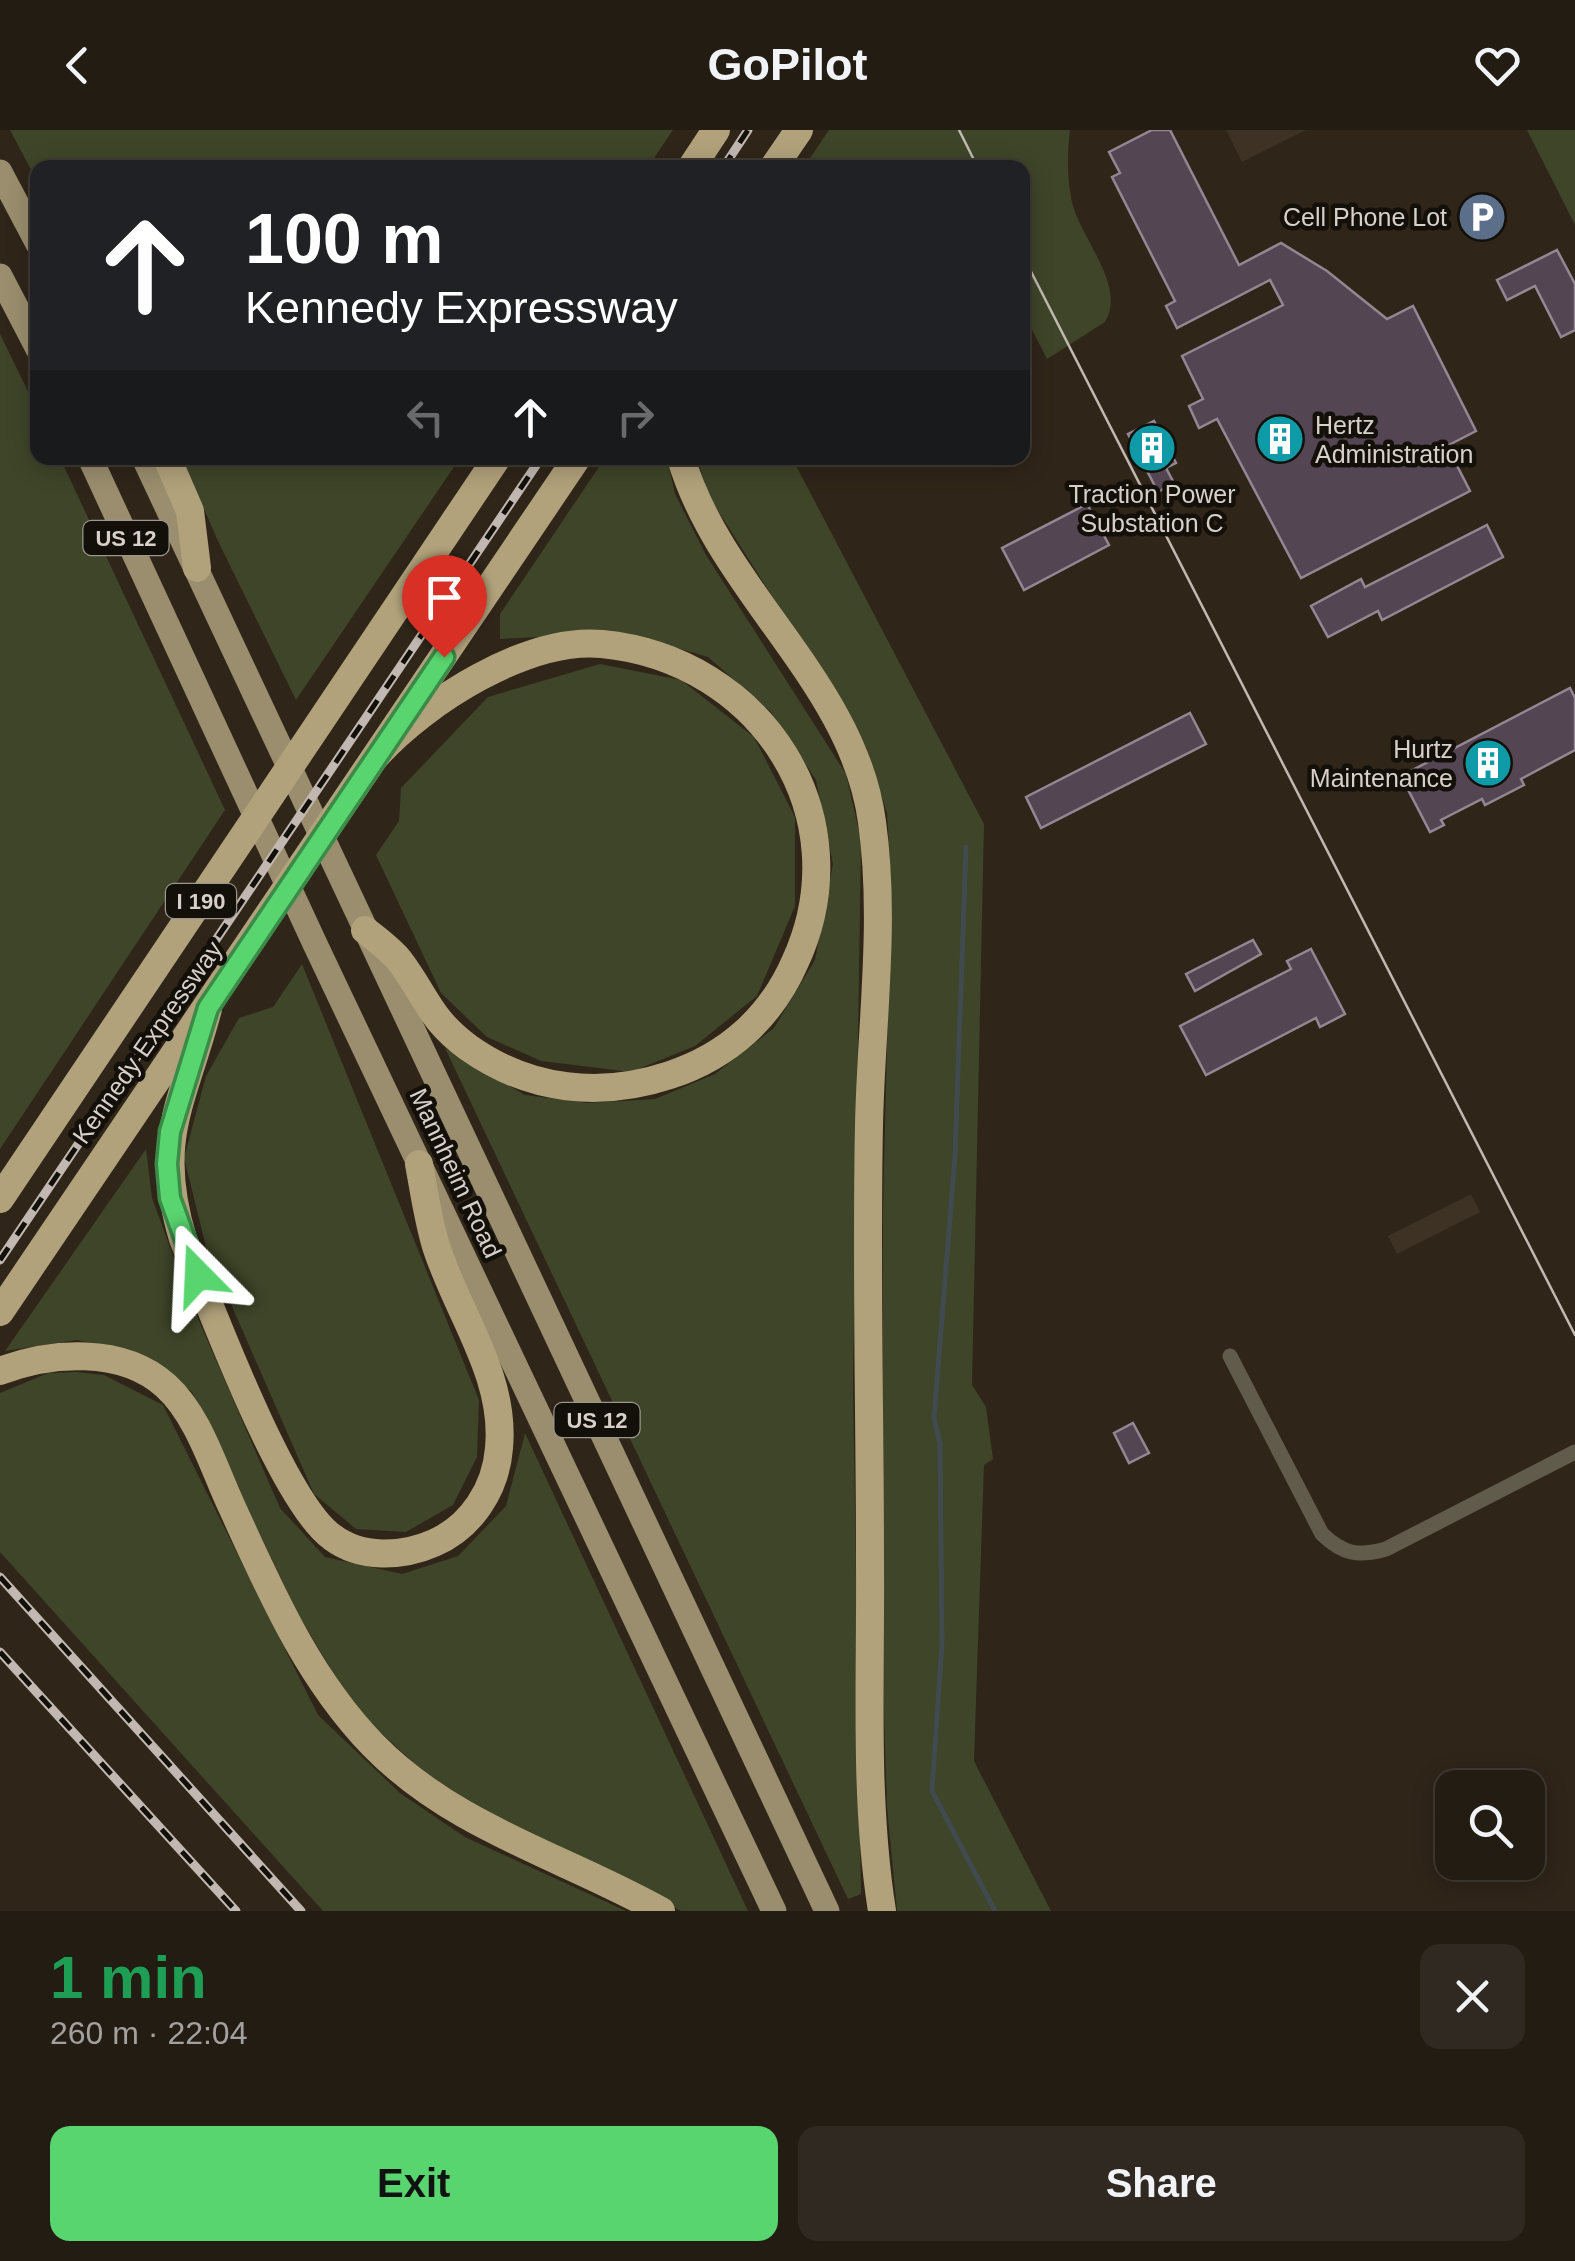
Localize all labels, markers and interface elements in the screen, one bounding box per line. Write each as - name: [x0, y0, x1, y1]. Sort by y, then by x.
- icon: back: [50, 38, 105, 93]
- icon: heart: [1470, 38, 1525, 93]
- text: GoPilot: [708, 39, 867, 90]
- parking icon: Cell Phone Lot: [1456, 191, 1508, 243]
- icon: ahead: [80, 200, 210, 330]
- text: 100 m: [245, 200, 443, 278]
- place label: Cell Phone Lot: [1283, 203, 1447, 231]
- text: Kennedy Expressway: [245, 282, 678, 333]
- icon: left: [398, 390, 453, 445]
- icon: ahead: [503, 390, 558, 445]
- icon: right: [608, 390, 663, 445]
- place label: Hertz Administration: [1315, 411, 1473, 468]
- building icon: Hertz Administration: [1254, 413, 1306, 465]
- building icon: Traction Power Substation C: [1126, 422, 1178, 474]
- place label: Traction Power Substation C: [1068, 480, 1236, 537]
- road number: US 12: [84, 521, 168, 555]
- pin: [402, 555, 487, 658]
- icon: arrive: [417, 570, 472, 625]
- place label: Hurtz Maintenance: [1310, 735, 1453, 792]
- building icon: Hurtz Maintenance: [1462, 737, 1514, 789]
- road number: I 190: [166, 884, 236, 918]
- street label: Kennedy Expressway: [67, 935, 228, 1148]
- street label: Mannheim Road: [405, 1084, 507, 1262]
- position arrow: [146, 1223, 250, 1327]
- road number: US 12: [554, 1403, 640, 1437]
- map controls: [1435, 1770, 1545, 1880]
- button: search: [1435, 1770, 1545, 1880]
- text: 1 min: [50, 1944, 207, 2011]
- button: close: [1420, 1944, 1525, 2049]
- text: 260 m · 22:04: [50, 2015, 247, 2051]
- button: Exit: [50, 2126, 778, 2241]
- button: Share: [798, 2126, 1525, 2241]

